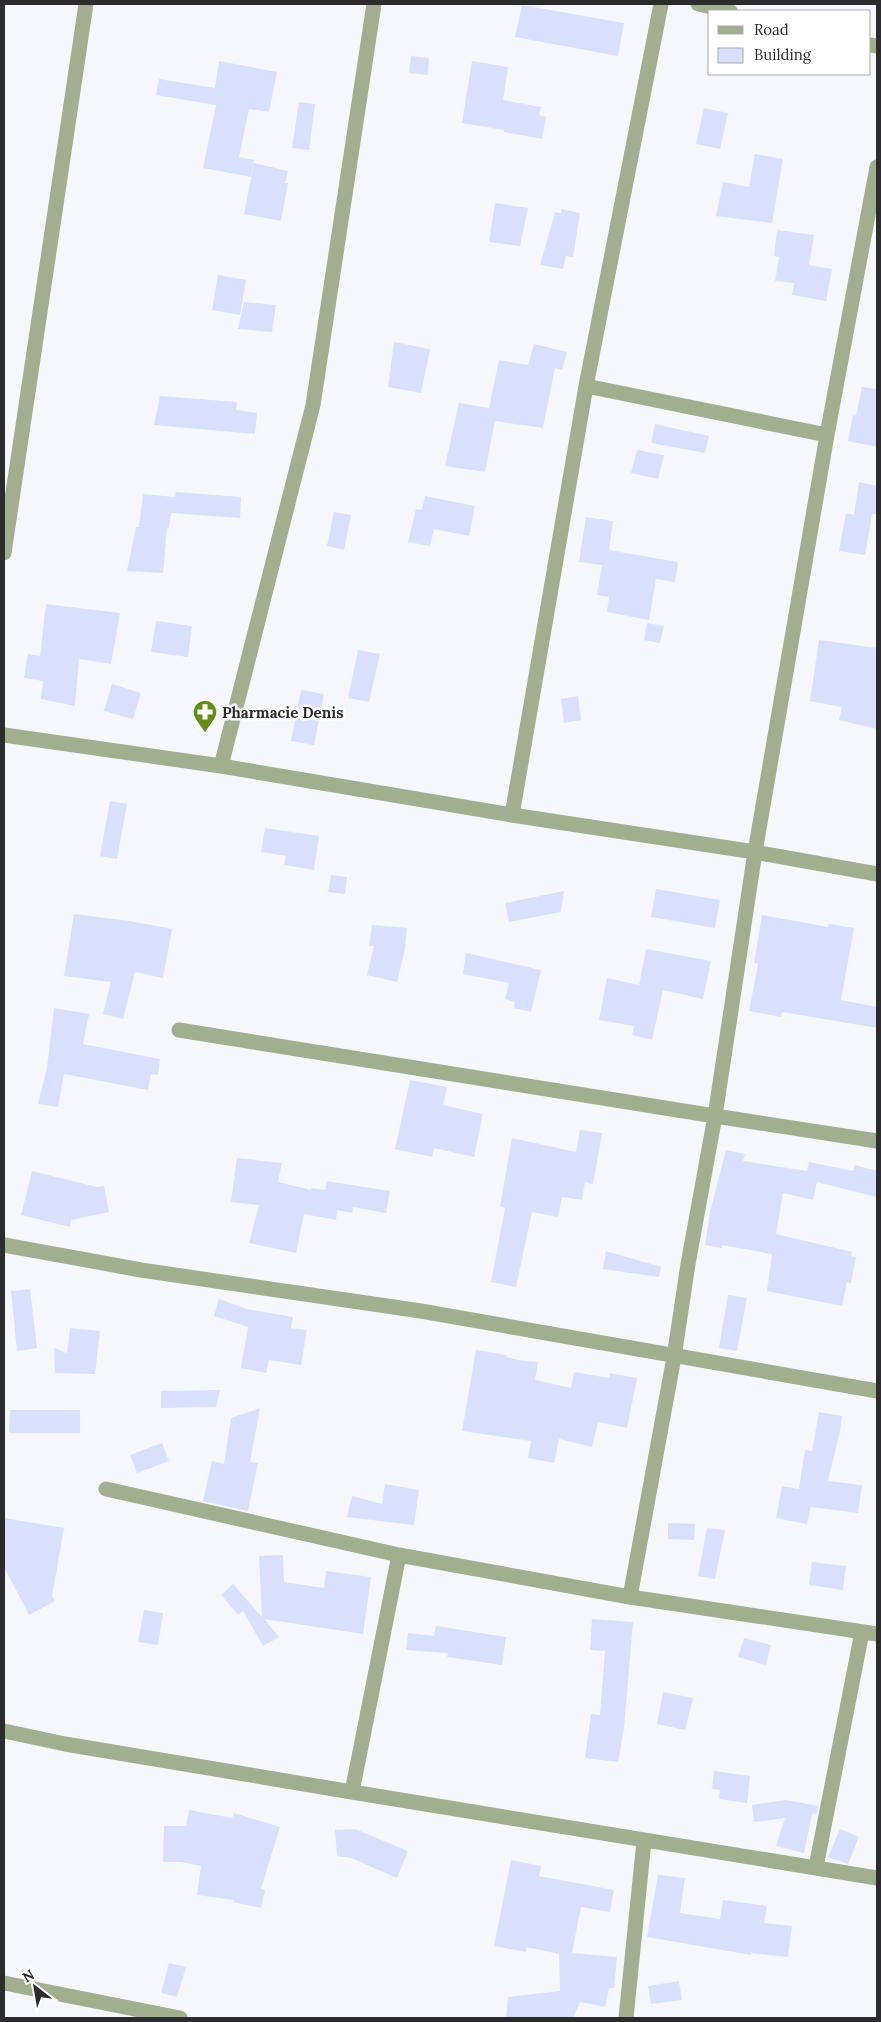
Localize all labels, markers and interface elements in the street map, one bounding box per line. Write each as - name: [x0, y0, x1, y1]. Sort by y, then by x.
- legend: [708, 10, 871, 75]
- text: Road: [754, 20, 789, 39]
- text: Building: [754, 45, 812, 64]
- pharmacy icon: Pharmacie Denis: [192, 699, 218, 733]
- place label: Pharmacie Denis: [222, 703, 343, 722]
- north arrow: [10, 1962, 60, 2012]
- text: N: [19, 1965, 38, 1986]

